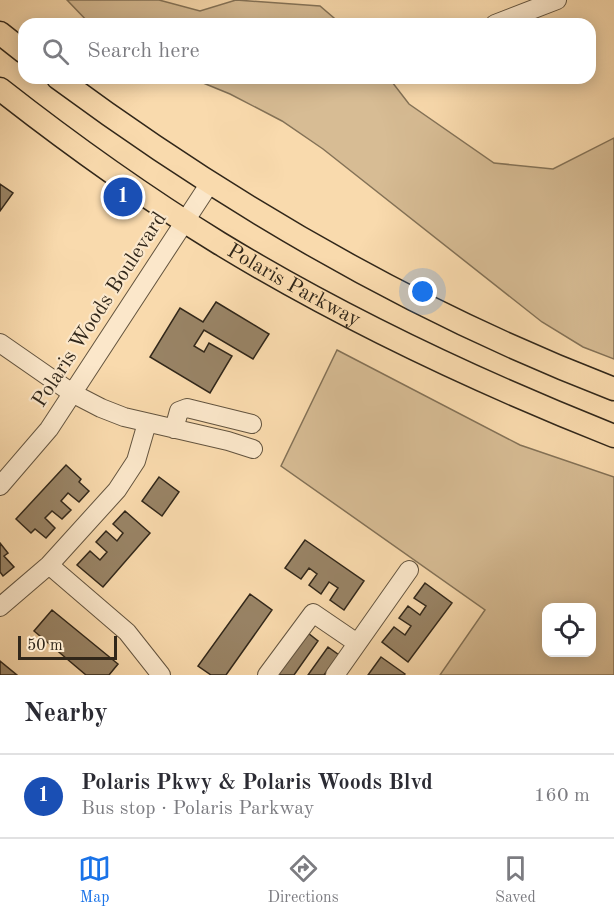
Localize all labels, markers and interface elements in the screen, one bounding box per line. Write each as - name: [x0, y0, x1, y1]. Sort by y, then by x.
- search box: [18, 18, 596, 84]
- icon: search: [39, 35, 72, 68]
- text: Search here: [87, 40, 200, 62]
- pin: 1: [104, 174, 142, 220]
- street label: Polaris Woods Boulevard: [29, 209, 171, 411]
- street label: Polaris Parkway: [224, 240, 364, 331]
- your location: [408, 277, 437, 306]
- map controls: [542, 603, 596, 657]
- button: locate: [542, 603, 596, 657]
- scale bar: [18, 633, 117, 660]
- text: 50 m: [27, 638, 63, 654]
- text: Nearby: [24, 701, 108, 727]
- text: Polaris Pkwy & Polaris Woods Blvd: [81, 772, 433, 794]
- text: 1: [38, 786, 49, 806]
- text: 160 m: [534, 786, 590, 806]
- text: Bus stop · Polaris Parkway: [81, 799, 314, 819]
- tab: Map: [78, 852, 111, 908]
- tab: Directions: [268, 852, 339, 908]
- tab: Saved: [495, 852, 536, 908]

